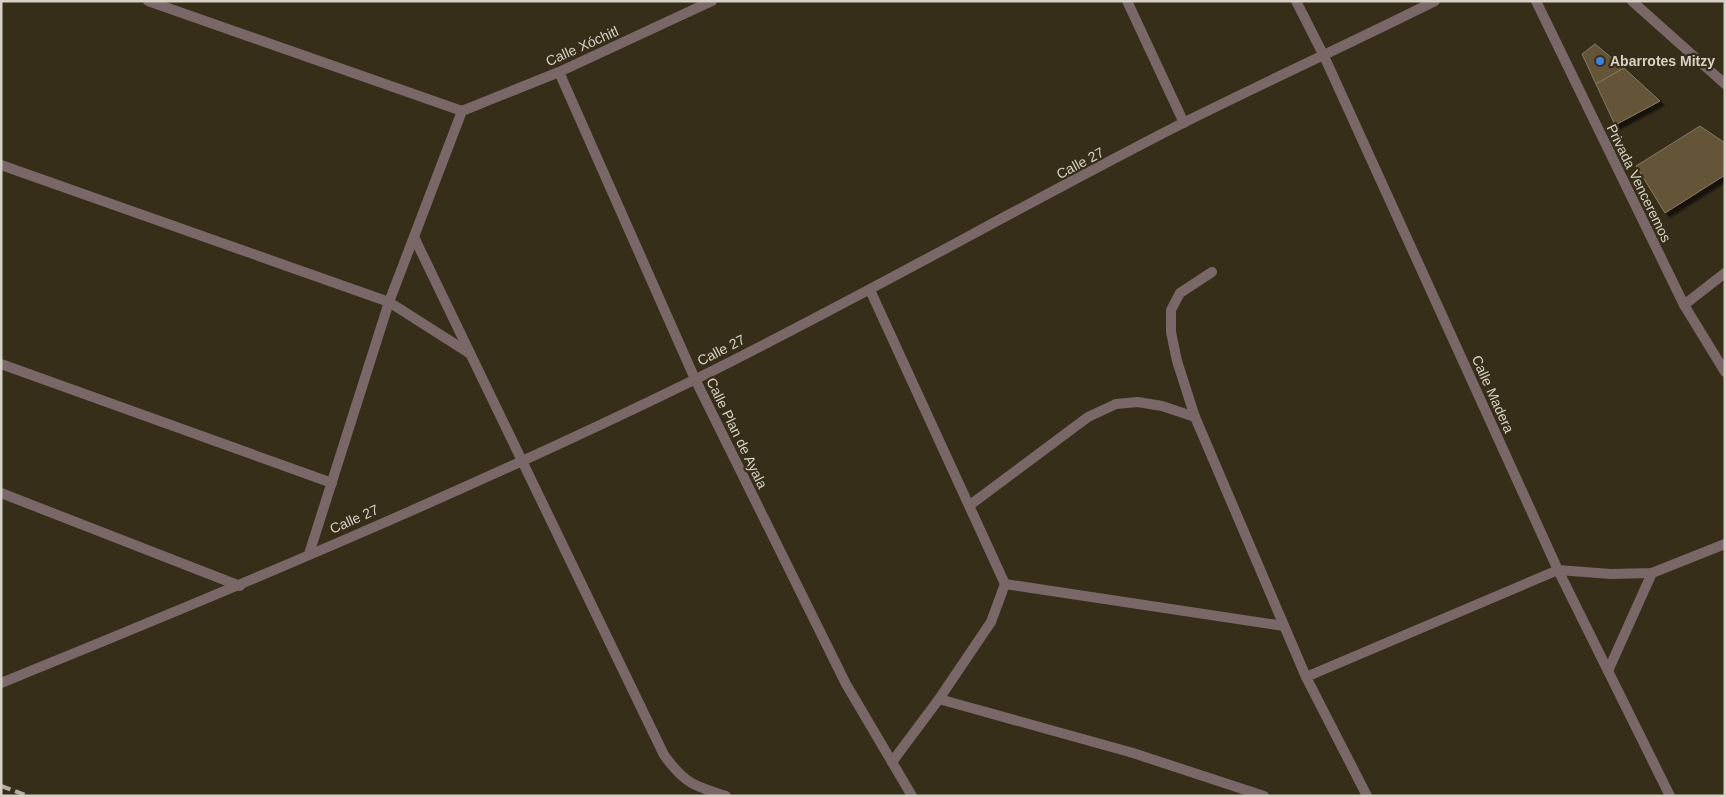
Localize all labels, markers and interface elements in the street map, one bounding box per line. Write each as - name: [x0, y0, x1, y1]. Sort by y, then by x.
- street label: Calle Xóchitl: [543, 23, 621, 69]
- place label: Abarrotes Mitzy: [1610, 53, 1715, 69]
- marker: Abarrotes Mitzy: [1594, 55, 1606, 67]
- street label: Privada Venceremos: [1603, 121, 1675, 245]
- street label: Calle 27: [1054, 144, 1107, 182]
- street label: Calle 27: [694, 331, 748, 369]
- street label: Calle Madera: [1469, 353, 1517, 435]
- street label: Calle Plan de Ayala: [703, 375, 771, 491]
- street label: Calle 27: [327, 501, 381, 537]

